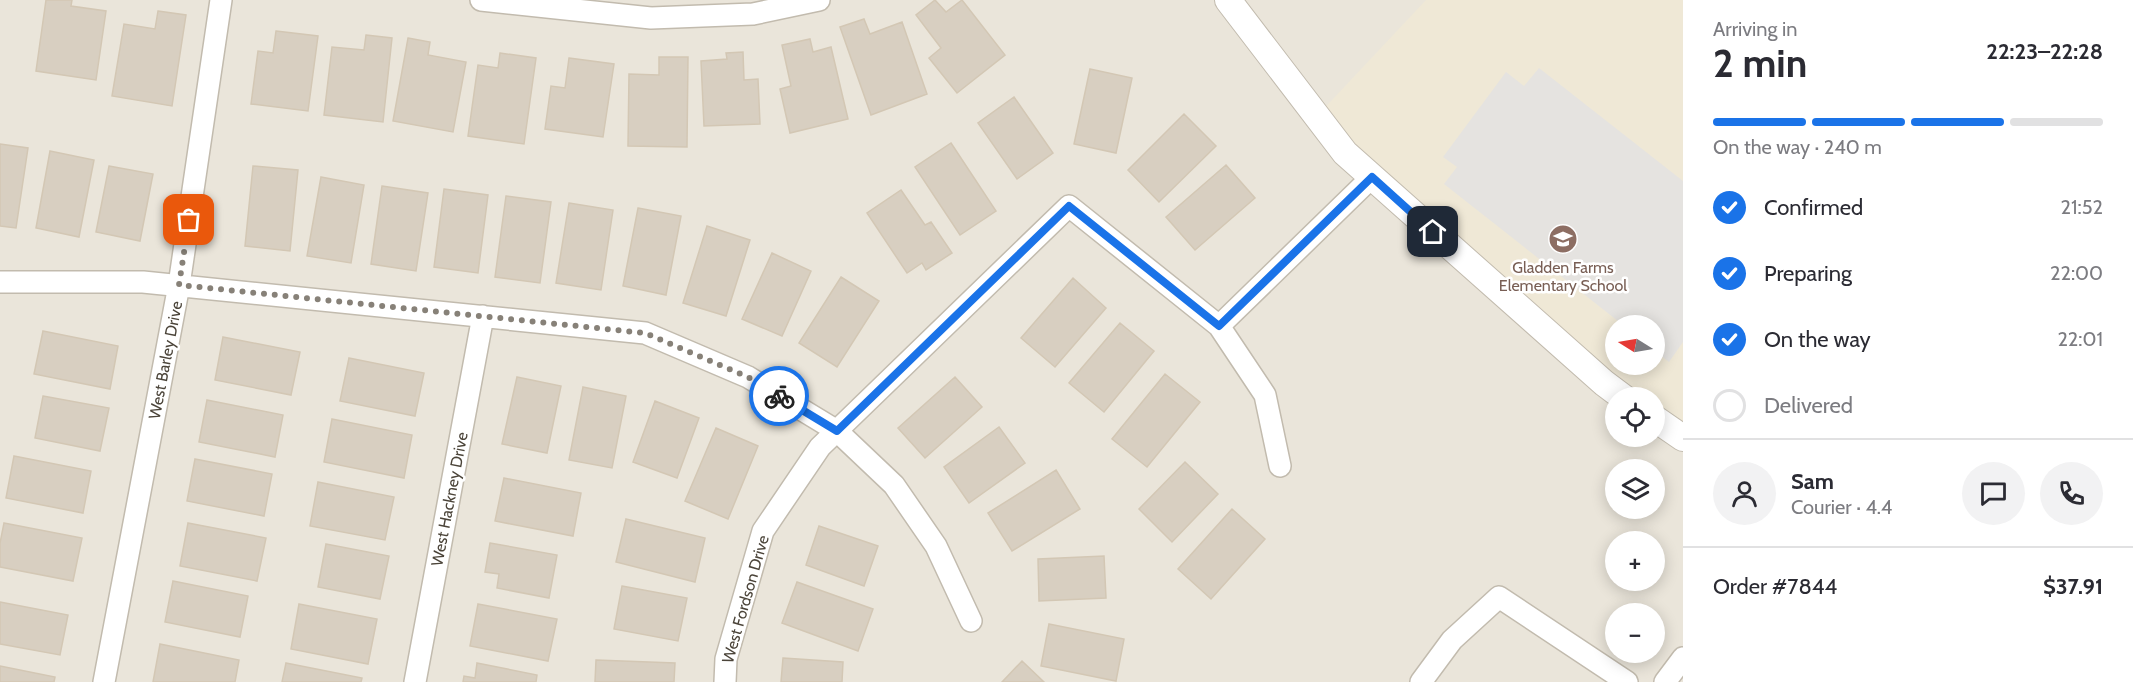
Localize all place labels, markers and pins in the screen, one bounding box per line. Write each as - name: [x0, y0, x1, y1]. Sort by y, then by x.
- pin: [163, 194, 214, 245]
- pin: [1407, 206, 1458, 257]
- school or university icon: Gladden Farms Elementary School: [1547, 223, 1579, 255]
- place label: Gladden Farms Elementary School: [1499, 258, 1627, 295]

